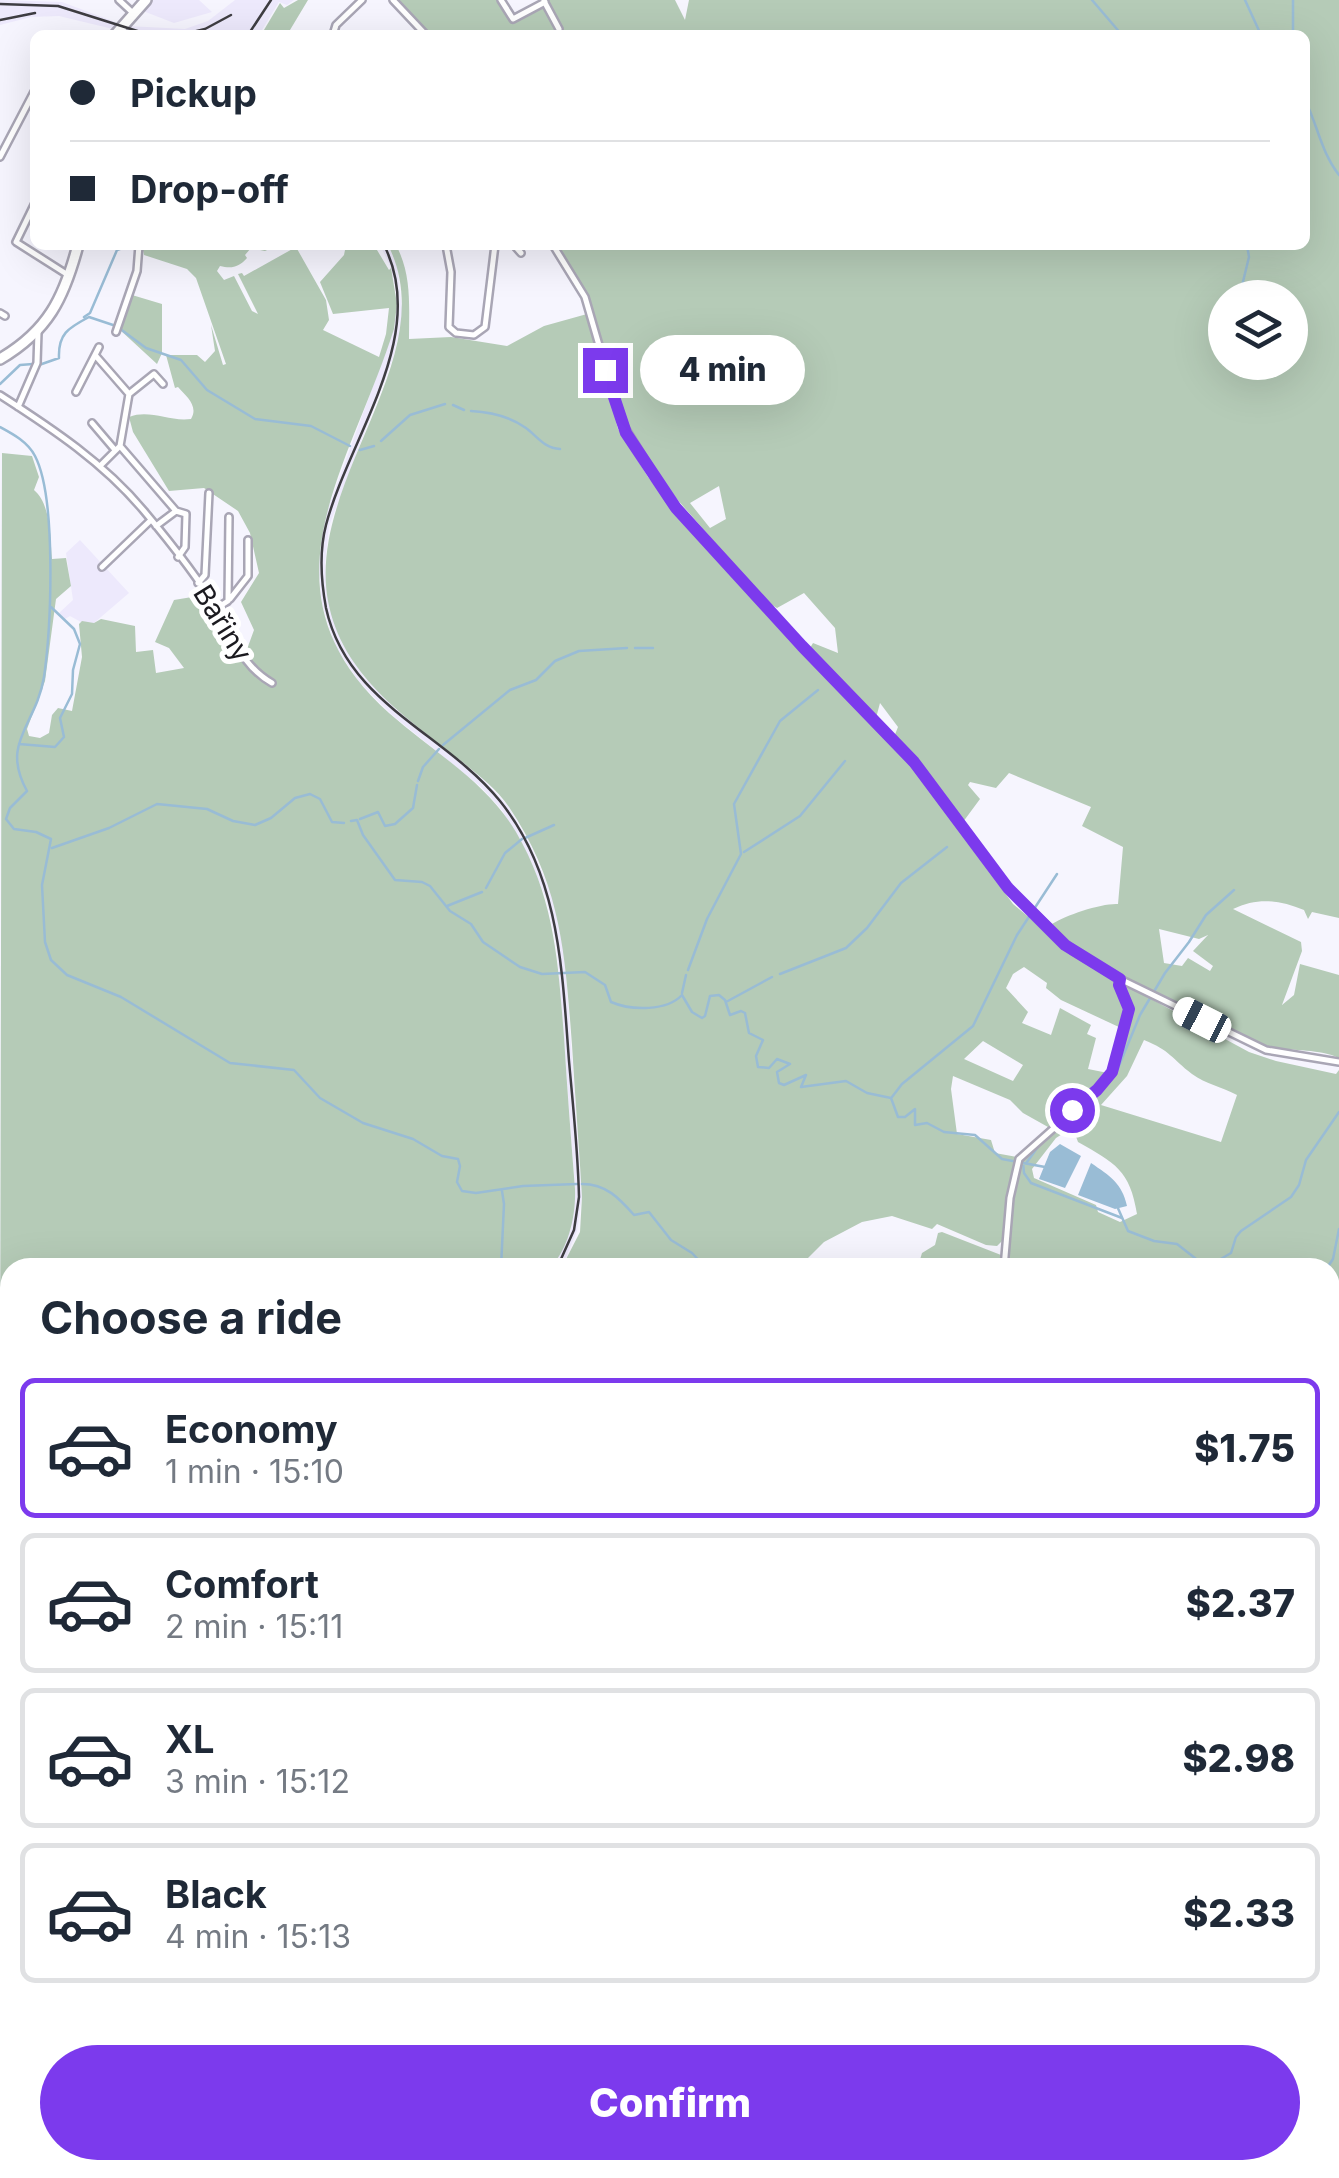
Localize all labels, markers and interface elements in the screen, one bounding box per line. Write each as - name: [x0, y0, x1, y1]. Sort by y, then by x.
- text: Pickup: [130, 70, 257, 116]
- text: Drop-off: [130, 166, 289, 212]
- map controls: [1208, 280, 1308, 380]
- button: layers: [1208, 280, 1308, 380]
- callout: 4 min: [640, 335, 805, 405]
- route end: [583, 348, 628, 393]
- text: 4 min: [678, 350, 767, 389]
- street label: Bařiny: [186, 579, 260, 667]
- car: [1168, 993, 1236, 1047]
- route start: [1050, 1088, 1095, 1133]
- text: Choose a ride: [40, 1290, 342, 1345]
- icon: car: [45, 1403, 135, 1493]
- text: Economy: [165, 1406, 338, 1452]
- text: $1.75: [1194, 1425, 1295, 1471]
- text: 1 min · 15:10: [165, 1452, 344, 1491]
- icon: car: [45, 1558, 135, 1648]
- text: Comfort: [165, 1561, 319, 1607]
- text: $2.37: [1186, 1580, 1295, 1626]
- text: 2 min · 15:11: [165, 1607, 343, 1646]
- icon: car: [45, 1713, 135, 1803]
- text: XL: [165, 1716, 215, 1762]
- text: $2.98: [1182, 1735, 1295, 1781]
- text: 3 min · 15:12: [165, 1762, 350, 1801]
- icon: car: [45, 1868, 135, 1958]
- text: Black: [165, 1871, 267, 1917]
- text: $2.33: [1183, 1890, 1295, 1936]
- text: 4 min · 15:13: [165, 1917, 351, 1956]
- button: Confirm: [40, 2045, 1300, 2160]

